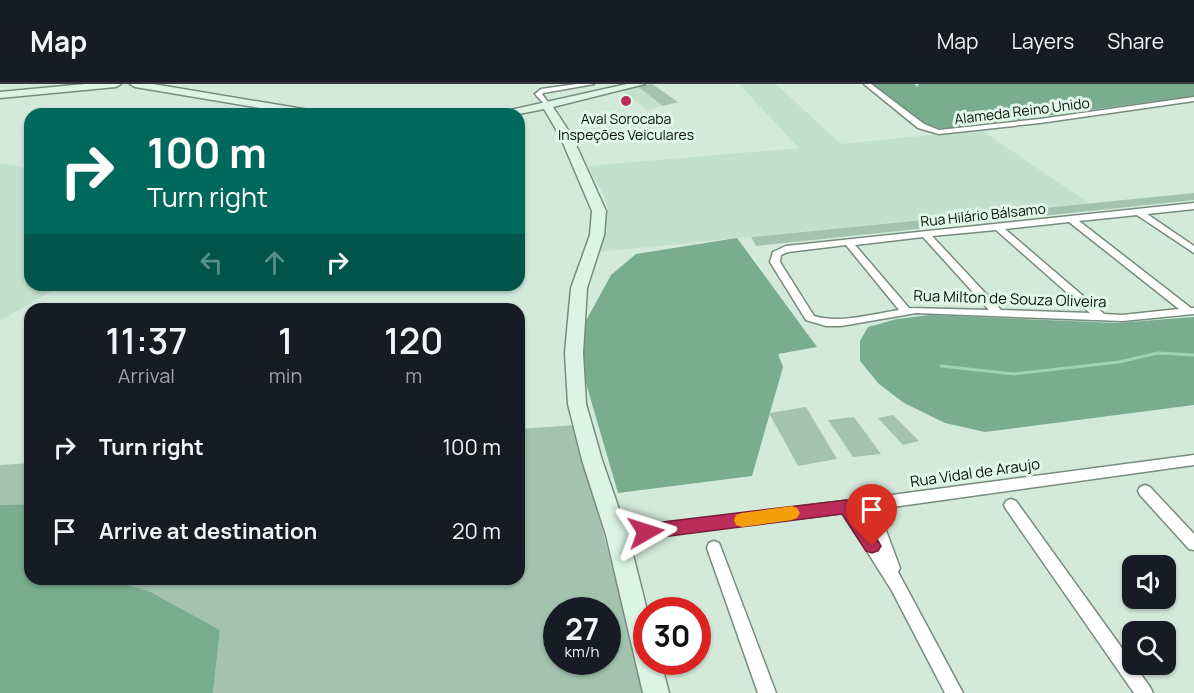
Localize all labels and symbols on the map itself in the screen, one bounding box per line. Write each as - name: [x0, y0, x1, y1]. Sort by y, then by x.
- street label: Alameda Reino Unido: [953, 93, 1091, 128]
- marker: Aval Sorocaba Inspeções Veiculares: [619, 94, 633, 108]
- place label: Aval Sorocaba Inspeções Veiculares: [558, 109, 694, 144]
- street label: Rua Hilário Bálsamo: [919, 198, 1047, 231]
- street label: Rua Milton de Souza Oliveira: [913, 285, 1107, 312]
- street label: Rua Vidal de Araujo: [909, 453, 1041, 492]
- pin: [846, 484, 897, 546]
- position arrow: [614, 500, 678, 564]
- speed limit sign: 30: [633, 597, 711, 675]

